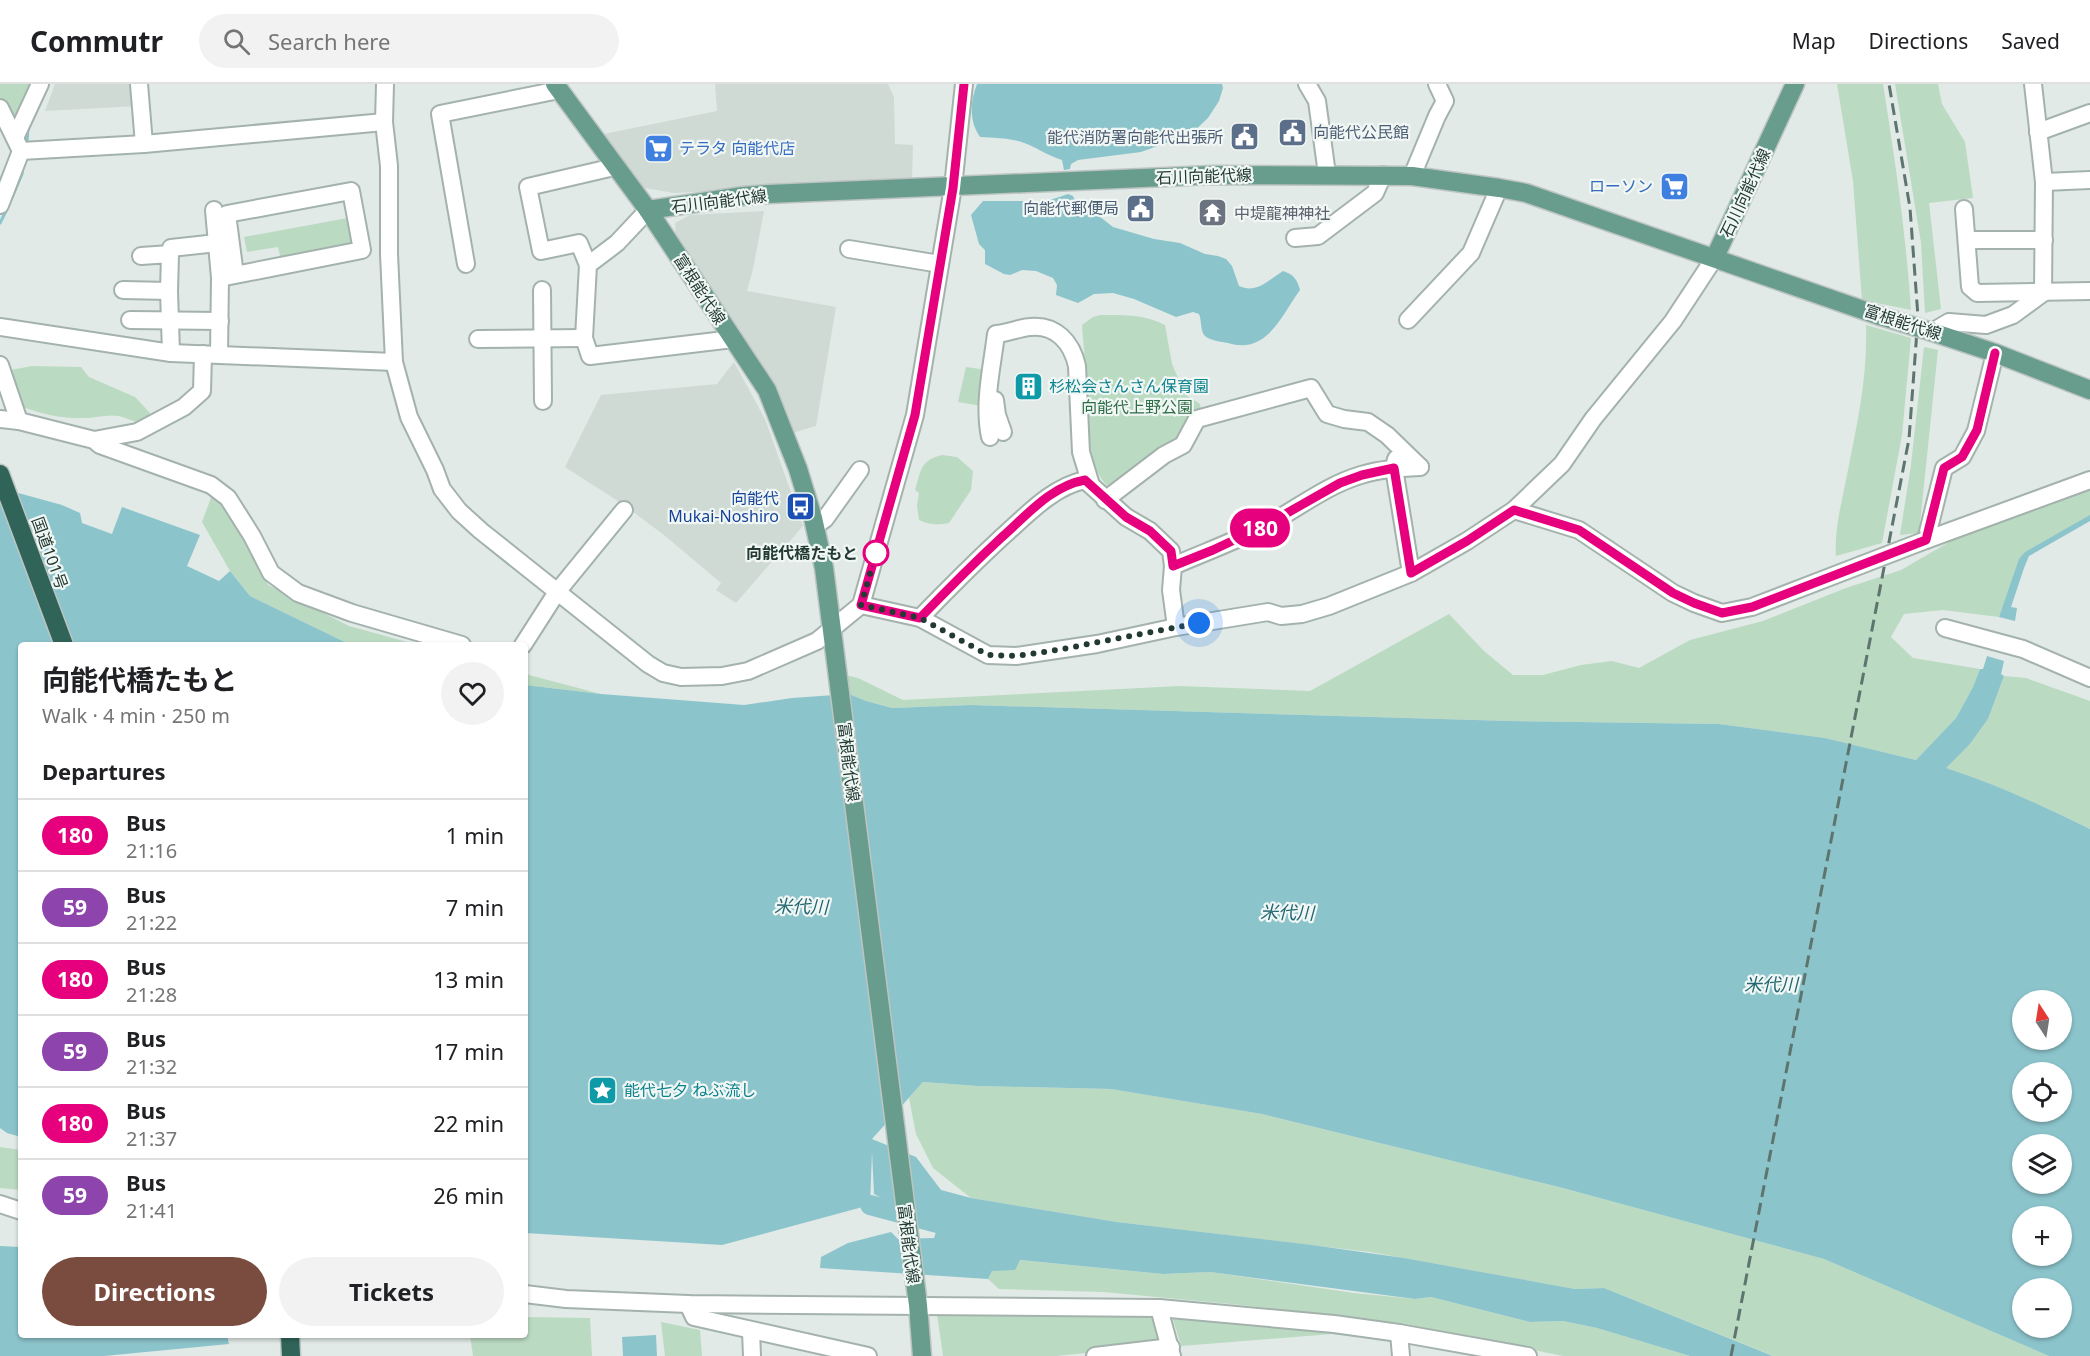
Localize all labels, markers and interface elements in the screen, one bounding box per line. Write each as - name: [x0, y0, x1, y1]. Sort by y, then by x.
- search box: [199, 14, 619, 68]
- text: Commutr: [30, 22, 163, 60]
- icon: search: [220, 25, 253, 58]
- text: Search here: [268, 26, 390, 56]
- text: Map: [1792, 27, 1836, 55]
- text: Directions: [1869, 27, 1968, 55]
- text: Saved: [2001, 27, 2060, 55]
- public building icon: 向能代公民館: [1276, 116, 1308, 148]
- public building icon: 能代消防署向能代出張所: [1228, 121, 1260, 153]
- place label: 向能代公民館: [1313, 121, 1409, 143]
- place label: 能代消防署向能代出張所: [1047, 126, 1223, 148]
- supermarket icon: テラタ 向能代店: [642, 132, 674, 164]
- place label: テラタ 向能代店: [679, 137, 795, 159]
- street label: 石川向能代線: [1715, 145, 1775, 241]
- street label: 石川向能代線: [1156, 163, 1252, 189]
- supermarket icon: ローソン: [1658, 170, 1690, 202]
- place label: ローソン: [1589, 175, 1653, 197]
- street label: 石川向能代線: [670, 184, 768, 218]
- public building icon: 向能代郵便局: [1124, 192, 1156, 224]
- place label: 向能代郵便局: [1023, 197, 1119, 219]
- temple icon: 中堤龍神神社: [1197, 197, 1229, 229]
- place label: 中堤龍神神社: [1234, 202, 1330, 224]
- street label: 富根能代線: [669, 249, 731, 329]
- street label: 富根能代線: [1862, 299, 1944, 345]
- building icon: 杉松会さんさん保育園: [1012, 370, 1044, 402]
- place label: 杉松会さんさん保育園: [1049, 375, 1209, 397]
- park label: 向能代上野公園: [1081, 396, 1193, 418]
- place label: 向能代 Mukai-Noshiro: [668, 487, 779, 527]
- bus stop icon: 向能代 Mukai-Noshiro: [784, 491, 816, 523]
- line badge: 180: [1226, 508, 1294, 548]
- street label: 国道101号: [27, 514, 73, 592]
- text: 180: [1242, 514, 1278, 542]
- marker: 向能代橋たもと: [863, 540, 889, 566]
- place label: 向能代橋たもと: [746, 542, 858, 564]
- your location: [1184, 608, 1214, 638]
- text: 向能代橋たもと: [42, 660, 237, 698]
- button: heart: [441, 662, 504, 725]
- text: Walk · 4 min · 250 m: [42, 702, 230, 729]
- street label: 富根能代線: [833, 721, 865, 803]
- text: Departures: [42, 756, 166, 786]
- text: Bus: [126, 807, 166, 837]
- text: 1 min: [446, 820, 504, 850]
- text: 180: [57, 821, 93, 849]
- text: 21:16: [126, 837, 177, 864]
- text: Bus: [126, 879, 166, 909]
- text: 7 min: [446, 892, 504, 922]
- text: 59: [63, 893, 87, 921]
- water label: 米代川: [774, 894, 830, 919]
- water label: 米代川: [1260, 900, 1316, 925]
- text: 21:22: [126, 909, 177, 936]
- text: Bus: [126, 951, 166, 981]
- text: 13 min: [433, 964, 504, 994]
- text: 180: [57, 965, 93, 993]
- water label: 米代川: [1744, 972, 1800, 996]
- text: 21:28: [126, 981, 177, 1008]
- north arrow: [2012, 990, 2072, 1050]
- map controls: [2012, 990, 2072, 1338]
- text: Bus: [126, 1023, 166, 1053]
- text: 17 min: [433, 1036, 504, 1066]
- text: 59: [63, 1037, 87, 1065]
- text: 21:32: [126, 1053, 177, 1080]
- button: locate: [2012, 1062, 2072, 1122]
- place icon: 能代七夕 ねぶ流し: [587, 1074, 619, 1106]
- place label: 能代七夕 ねぶ流し: [624, 1079, 756, 1101]
- text: Bus: [126, 1095, 166, 1125]
- text: 22 min: [433, 1108, 504, 1138]
- text: 180: [57, 1109, 93, 1137]
- text: 21:37: [126, 1125, 177, 1152]
- button: layers: [2012, 1134, 2072, 1194]
- text: Bus: [126, 1167, 166, 1197]
- text: 26 min: [433, 1180, 504, 1210]
- text: 59: [63, 1181, 87, 1209]
- text: 21:41: [126, 1197, 177, 1224]
- street label: 富根能代線: [893, 1203, 925, 1285]
- button: +: [2012, 1206, 2072, 1266]
- button: Directions: [42, 1257, 267, 1326]
- button: Tickets: [279, 1257, 504, 1326]
- button: −: [2012, 1278, 2072, 1338]

